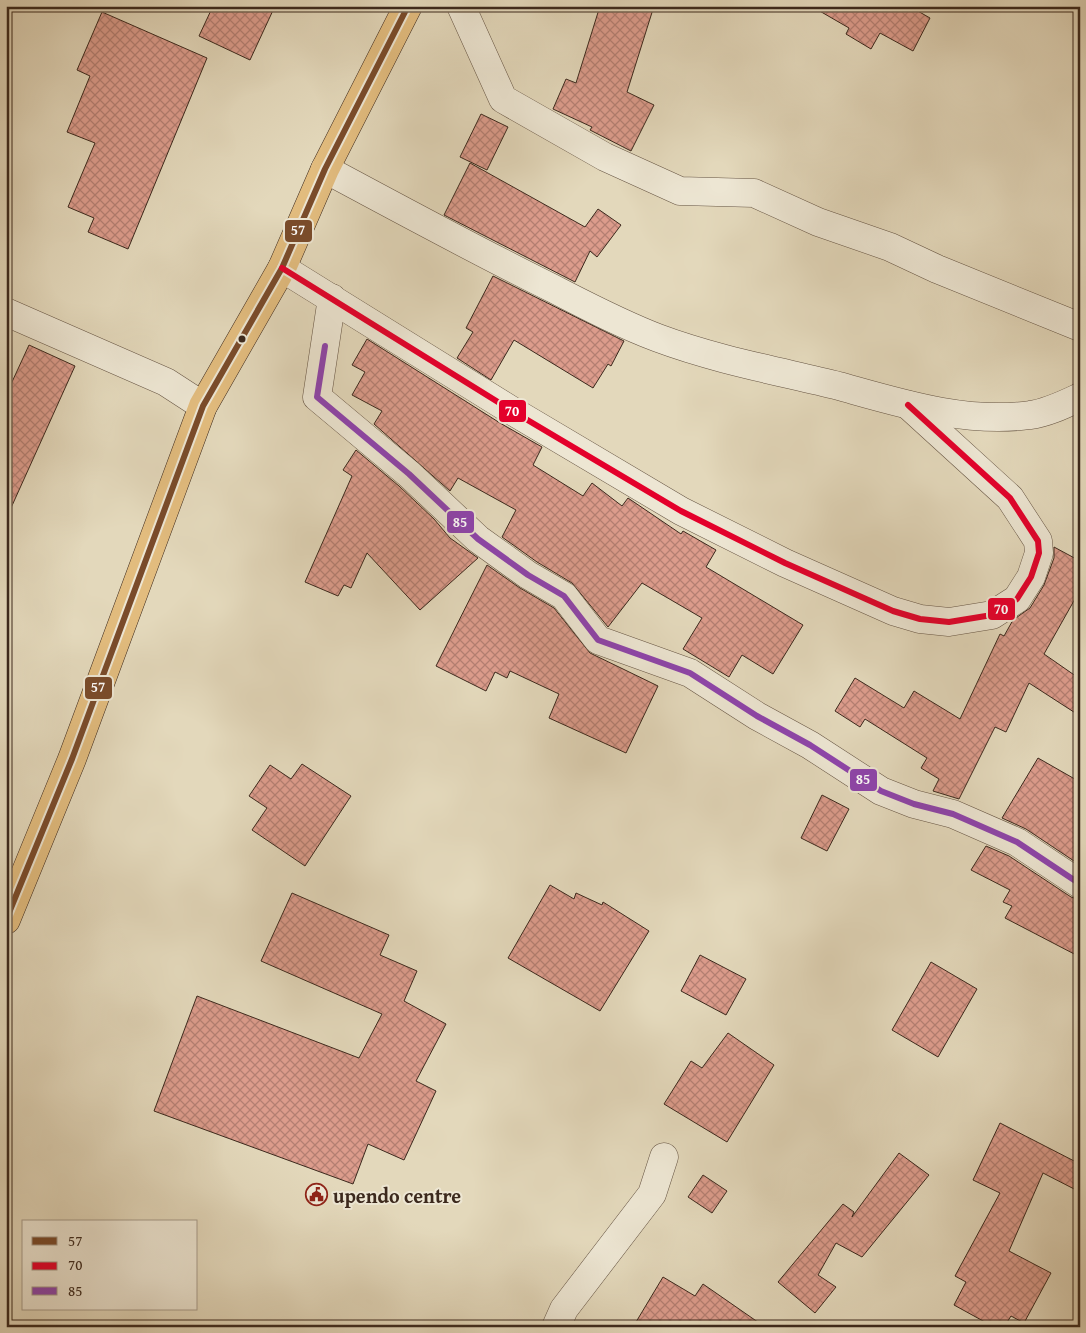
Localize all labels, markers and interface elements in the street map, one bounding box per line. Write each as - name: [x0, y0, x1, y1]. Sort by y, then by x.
- line badge: 57: [284, 219, 313, 243]
- text: 57: [291, 220, 305, 240]
- unlabelled marker: [237, 334, 247, 344]
- line badge: 70: [498, 399, 527, 423]
- text: 70: [505, 401, 519, 421]
- line badge: 85: [446, 510, 475, 534]
- text: 85: [453, 512, 467, 532]
- line badge: 70: [987, 597, 1016, 621]
- text: 70: [994, 599, 1008, 619]
- line badge: 57: [84, 676, 113, 700]
- text: 57: [91, 677, 105, 697]
- line badge: 85: [849, 768, 878, 792]
- text: 85: [856, 769, 870, 789]
- place label: upendo centre: [333, 1181, 461, 1210]
- public building icon: upendo centre: [305, 1183, 329, 1207]
- legend: [22, 1220, 198, 1310]
- text: 57: [68, 1230, 82, 1251]
- text: 70: [68, 1254, 82, 1275]
- text: 85: [68, 1280, 82, 1301]

